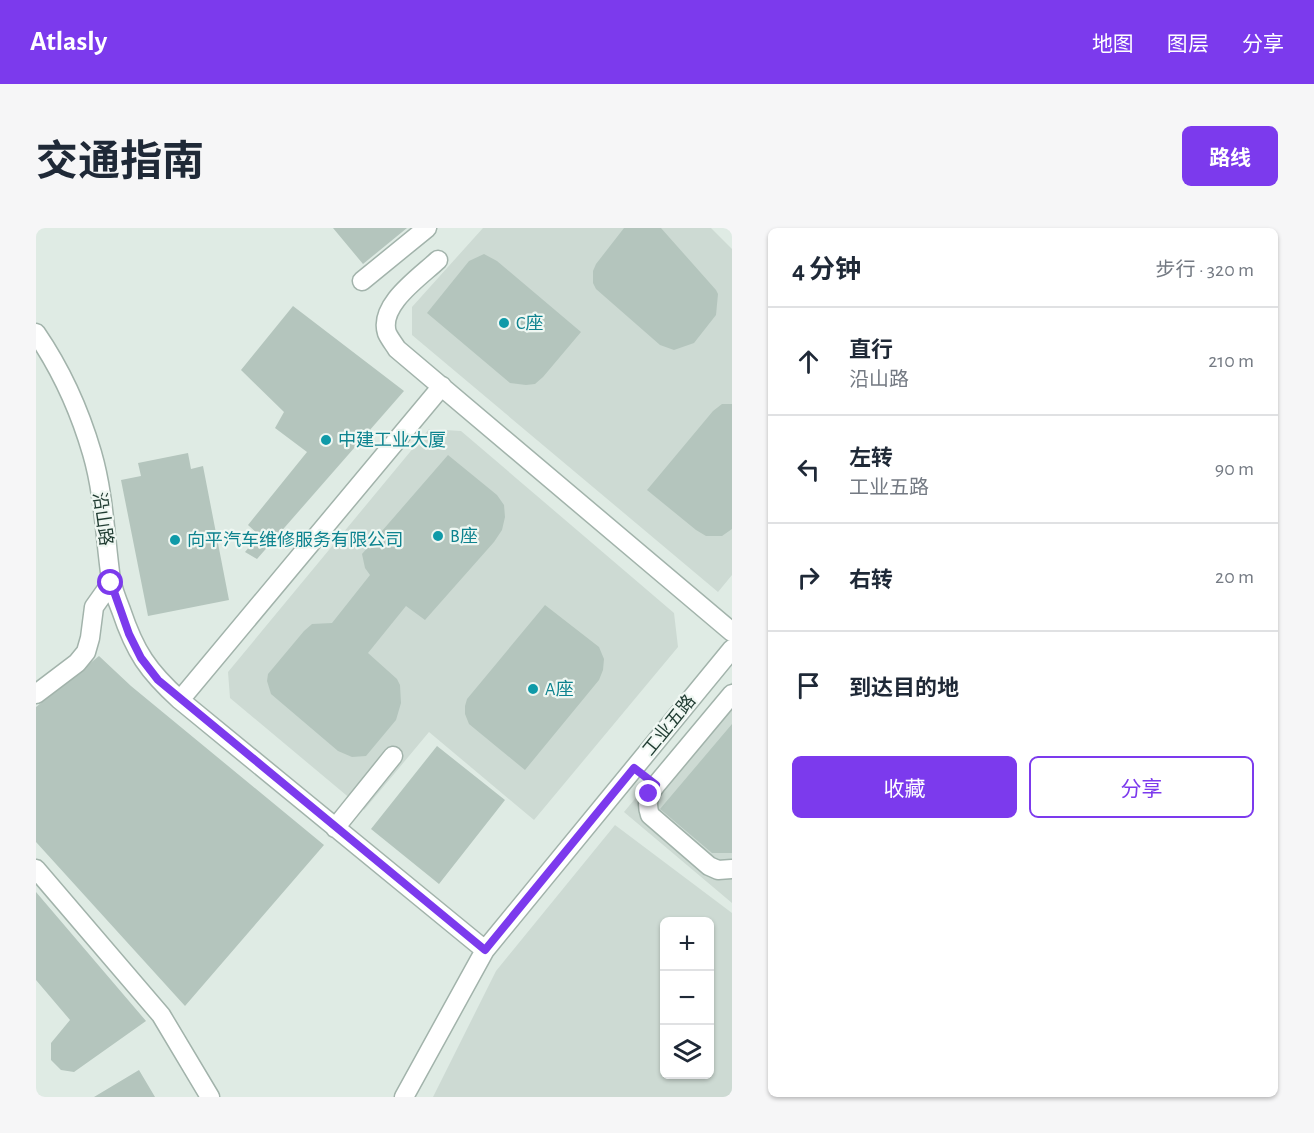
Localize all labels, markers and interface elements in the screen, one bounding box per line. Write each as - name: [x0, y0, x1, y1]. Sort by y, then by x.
- text: Atlasly: [30, 28, 107, 56]
- text: 地图: [1092, 34, 1134, 55]
- text: 图层: [1167, 34, 1209, 55]
- text: 分享: [1242, 34, 1284, 55]
- button: 路线: [1182, 126, 1278, 186]
- text: 交通指南: [36, 141, 204, 183]
- text: 4 分钟: [792, 257, 861, 283]
- text: 步行 · 320 m: [1156, 260, 1254, 280]
- place label: C座: [516, 313, 543, 333]
- marker: C座: [497, 316, 511, 330]
- text: 直行: [849, 339, 893, 361]
- icon: ahead: [792, 345, 825, 378]
- text: 210 m: [1208, 351, 1254, 371]
- text: 沿山路: [849, 370, 909, 390]
- place label: 中建工业大厦: [338, 430, 446, 450]
- marker: 中建工业大厦: [319, 433, 333, 447]
- text: 左转: [849, 447, 893, 469]
- icon: left: [792, 453, 825, 486]
- text: 90 m: [1215, 459, 1254, 479]
- text: 工业五路: [849, 478, 929, 498]
- street label: 沿山路: [89, 491, 117, 547]
- place label: B座: [450, 526, 478, 546]
- marker: B座: [431, 529, 445, 543]
- place label: 向平汽车维修服务有限公司: [187, 530, 403, 550]
- marker: 向平汽车维修服务有限公司: [168, 533, 182, 547]
- icon: right: [792, 561, 825, 594]
- text: 20 m: [1215, 567, 1254, 587]
- route start: [97, 569, 123, 595]
- text: 右转: [849, 569, 893, 591]
- icon: arrive: [792, 669, 825, 702]
- text: 到达目的地: [849, 677, 959, 699]
- place label: A座: [545, 679, 573, 699]
- marker: A座: [526, 682, 540, 696]
- street label: 工业五路: [639, 691, 699, 759]
- button: 收藏: [792, 756, 1017, 818]
- button: 分享: [1029, 756, 1254, 818]
- route end: [635, 780, 661, 806]
- map controls: [660, 917, 714, 1079]
- button: +: [660, 917, 714, 971]
- button: −: [660, 971, 714, 1025]
- button: layers: [660, 1025, 714, 1079]

